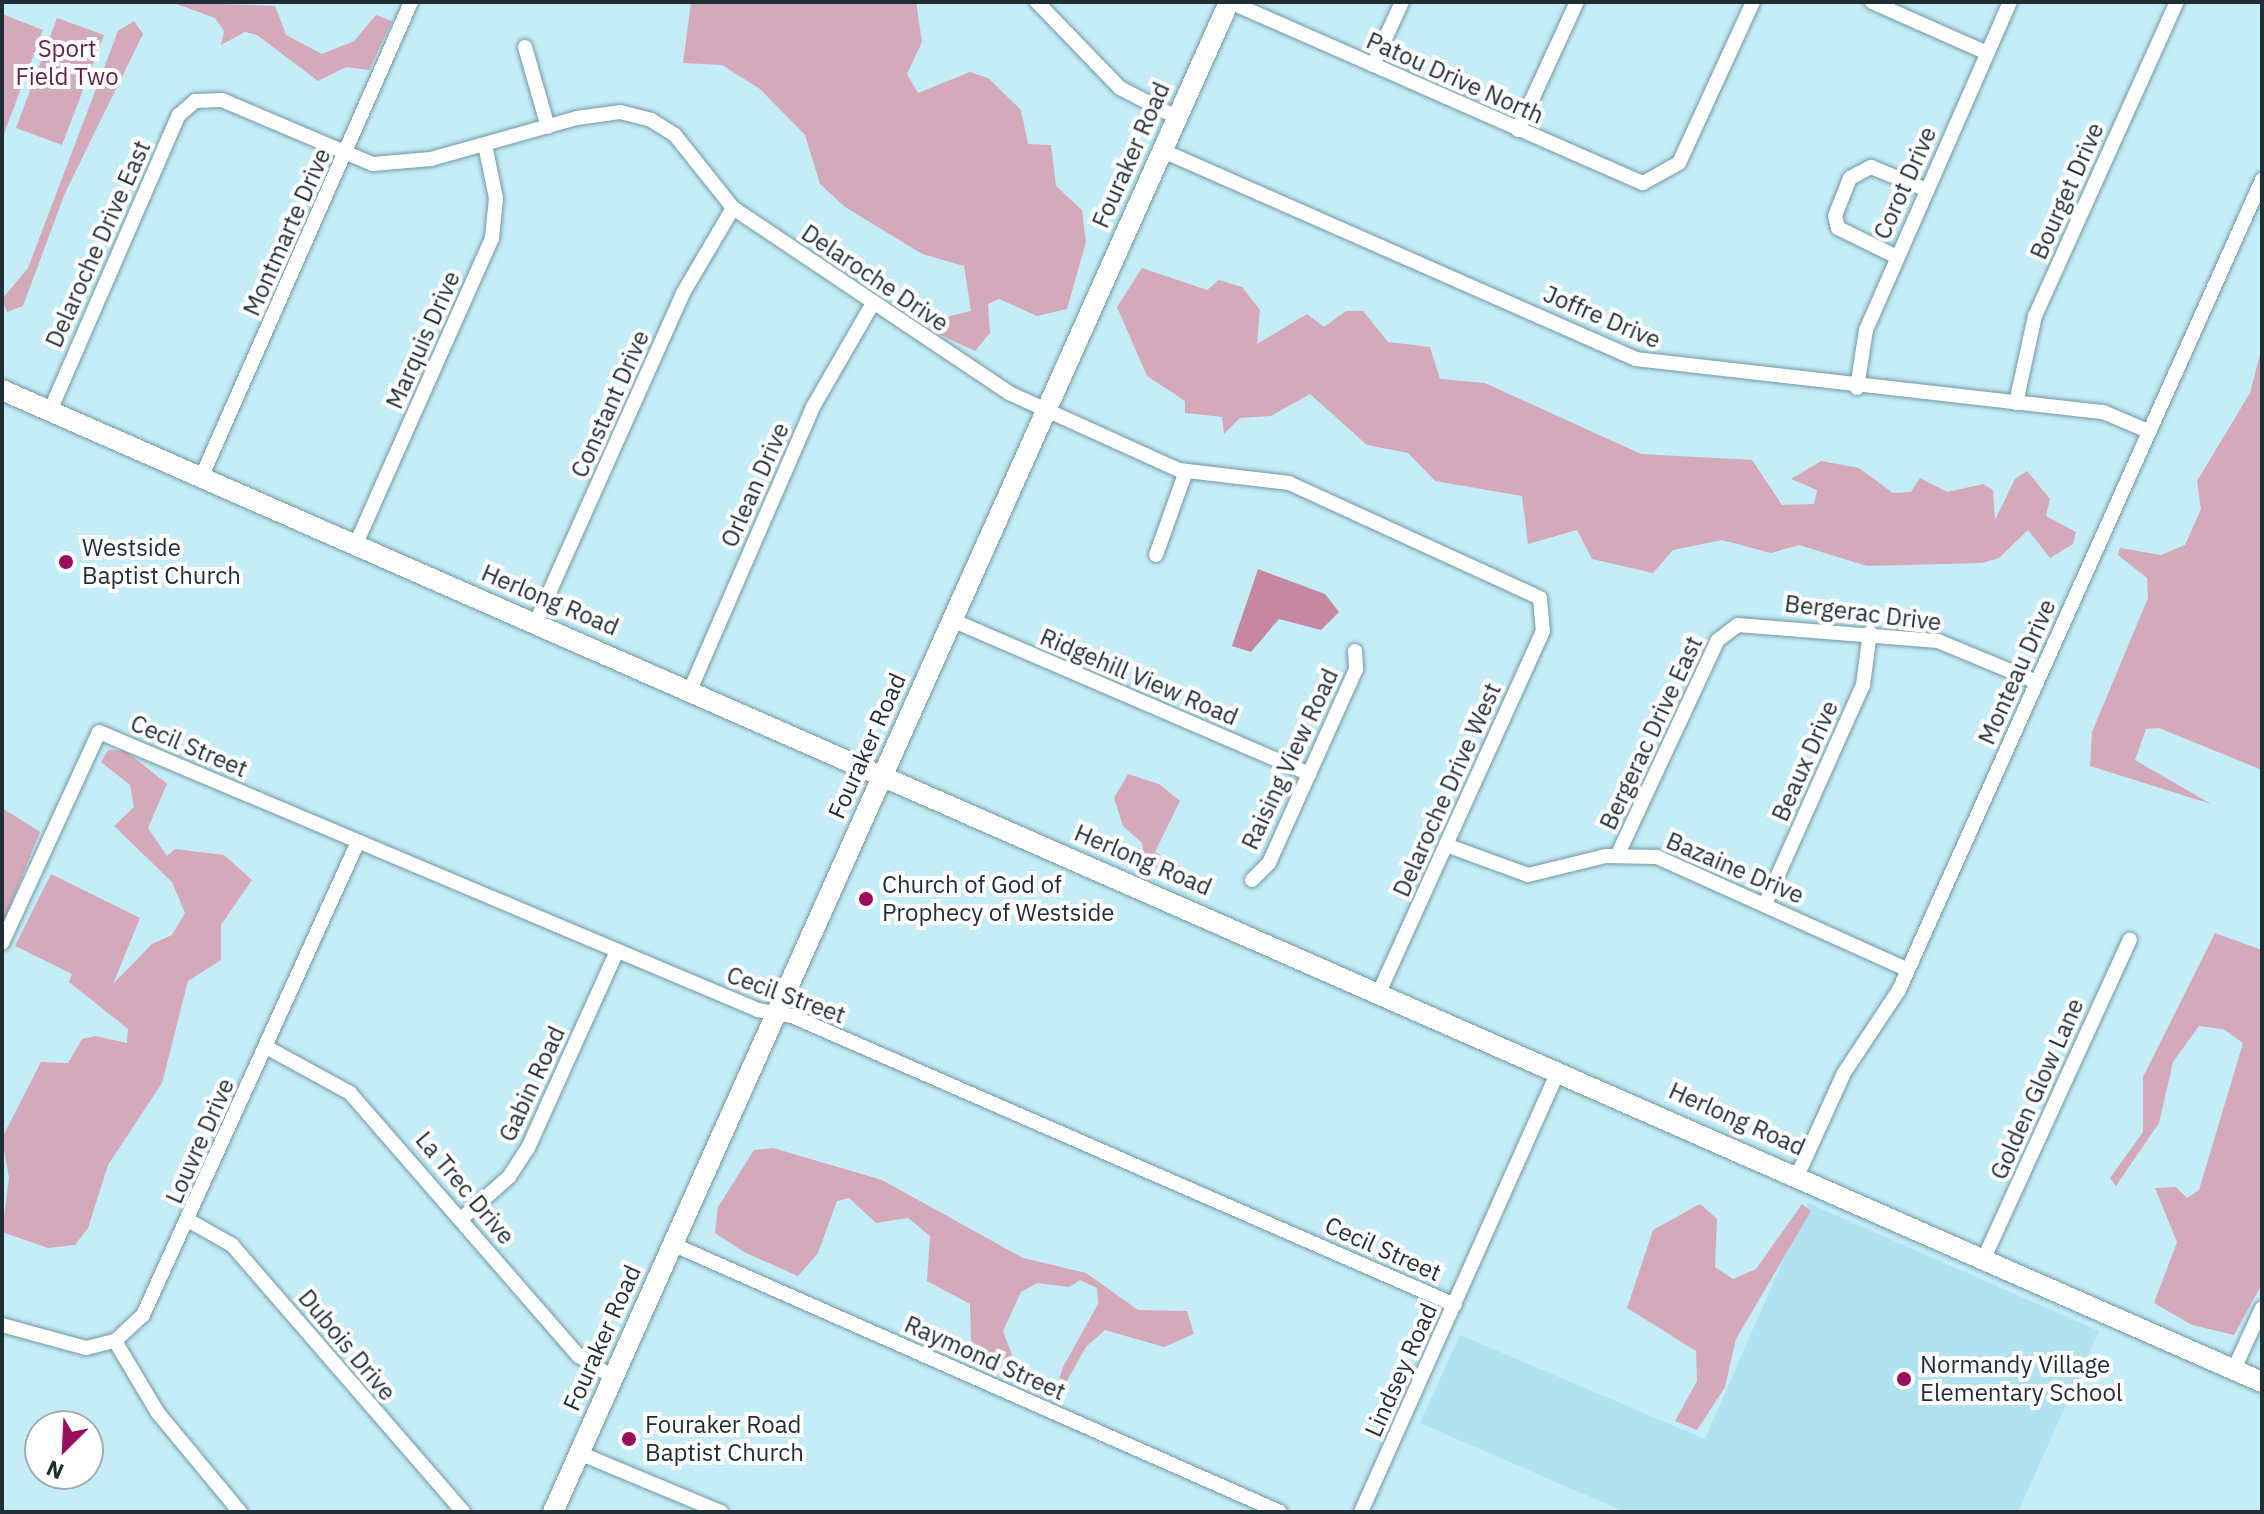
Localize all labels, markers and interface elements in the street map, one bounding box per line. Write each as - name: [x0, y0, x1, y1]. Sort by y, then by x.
- street label: Patou Drive North: [1362, 26, 1548, 130]
- park label: Sport Field Two: [15, 35, 119, 91]
- street label: Fouraker Road: [1086, 78, 1176, 232]
- street label: Bourget Drive: [2024, 118, 2110, 264]
- street label: Corot Drive: [1867, 122, 1943, 244]
- street label: Delaroche Drive East: [39, 136, 157, 352]
- street label: Montmarte Drive: [237, 144, 337, 320]
- street label: Delaroche Drive: [796, 218, 954, 338]
- street label: Marquis Drive: [380, 267, 466, 413]
- street label: Joffre Drive: [1539, 279, 1665, 355]
- street label: Constant Drive: [565, 326, 655, 482]
- street label: Orlean Drive: [715, 418, 795, 552]
- place label: Westside Baptist Church: [82, 534, 241, 590]
- marker: Westside Baptist Church: [57, 553, 75, 571]
- street label: Herlong Road: [477, 558, 623, 642]
- street label: Bergerac Drive: [1783, 589, 1943, 637]
- street label: Monteau Drive: [1972, 595, 2062, 749]
- street label: Ridgehill View Road: [1036, 622, 1242, 732]
- street label: Bergerac Drive East: [1594, 632, 1708, 834]
- street label: Raising View Road: [1235, 664, 1345, 854]
- street label: Fouraker Road: [822, 669, 912, 823]
- street label: Delaroche Drive West: [1387, 679, 1507, 901]
- street label: Beaux Drive: [1766, 696, 1844, 826]
- street label: Cecil Street: [126, 708, 252, 784]
- street label: Herlong Road: [1070, 818, 1216, 902]
- street label: Bazaine Drive: [1662, 826, 1808, 910]
- place label: Church of God of Prophecy of Westside: [882, 871, 1115, 927]
- marker: Church of God of Prophecy of Westside: [857, 890, 875, 908]
- street label: Cecil Street: [723, 960, 849, 1030]
- street label: Golden Glow Lane: [1984, 994, 2090, 1184]
- street label: Gabin Road: [493, 1022, 571, 1146]
- street label: Louvre Drive: [160, 1074, 240, 1208]
- street label: Herlong Road: [1664, 1076, 1810, 1162]
- street label: La Trec Drive: [409, 1126, 521, 1250]
- street label: Cecil Street: [1320, 1211, 1446, 1287]
- street label: Fouraker Road: [557, 1261, 647, 1415]
- street label: Dubois Drive: [292, 1284, 402, 1406]
- street label: Lindsey Road: [1359, 1299, 1443, 1441]
- street label: Raymond Street: [900, 1310, 1070, 1406]
- place label: Normandy Village Elementary School: [1920, 1351, 2122, 1407]
- marker: Normandy Village Elementary School: [1895, 1370, 1913, 1388]
- north arrow: [24, 1410, 104, 1490]
- place label: Fouraker Road Baptist Church: [645, 1411, 804, 1467]
- marker: Fouraker Road Baptist Church: [620, 1430, 638, 1448]
- text: N: [42, 1454, 68, 1487]

